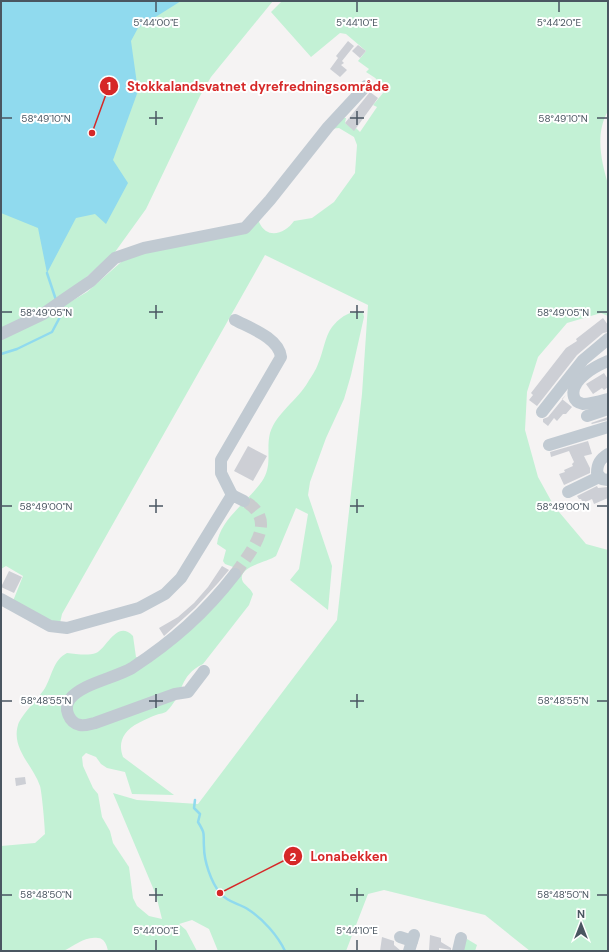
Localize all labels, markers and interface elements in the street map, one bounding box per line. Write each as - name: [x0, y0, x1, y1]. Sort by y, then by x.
- text: 5°44'00"E: [133, 16, 179, 29]
- text: 5°44'10"E: [336, 16, 378, 29]
- text: 5°44'20"E: [537, 16, 582, 29]
- callout: Stokkalandsvatnet dyrefredningsområde: [99, 74, 397, 99]
- text: 1: [107, 78, 111, 94]
- text: Stokkalandsvatnet dyrefredningsområde: [127, 78, 389, 95]
- text: 58°49'10"N: [21, 112, 71, 125]
- text: 58°49'10"N: [538, 112, 588, 125]
- text: 58°49'05"N: [20, 306, 72, 319]
- text: 58°49'05"N: [537, 306, 589, 319]
- text: 58°49'00"N: [19, 500, 73, 513]
- text: 58°49'00"N: [536, 500, 590, 513]
- text: 58°48'55"N: [21, 694, 72, 707]
- text: 58°48'55"N: [538, 694, 589, 707]
- callout: Lonabekken: [283, 844, 396, 869]
- text: Lonabekken: [310, 848, 388, 865]
- text: 2: [290, 849, 297, 865]
- text: 58°48'50"N: [20, 888, 72, 901]
- text: 58°48'50"N: [537, 888, 589, 901]
- north arrow: [561, 904, 601, 944]
- text: N: [577, 907, 585, 921]
- text: 5°44'00"E: [133, 924, 179, 937]
- text: 5°44'10"E: [336, 924, 378, 937]

